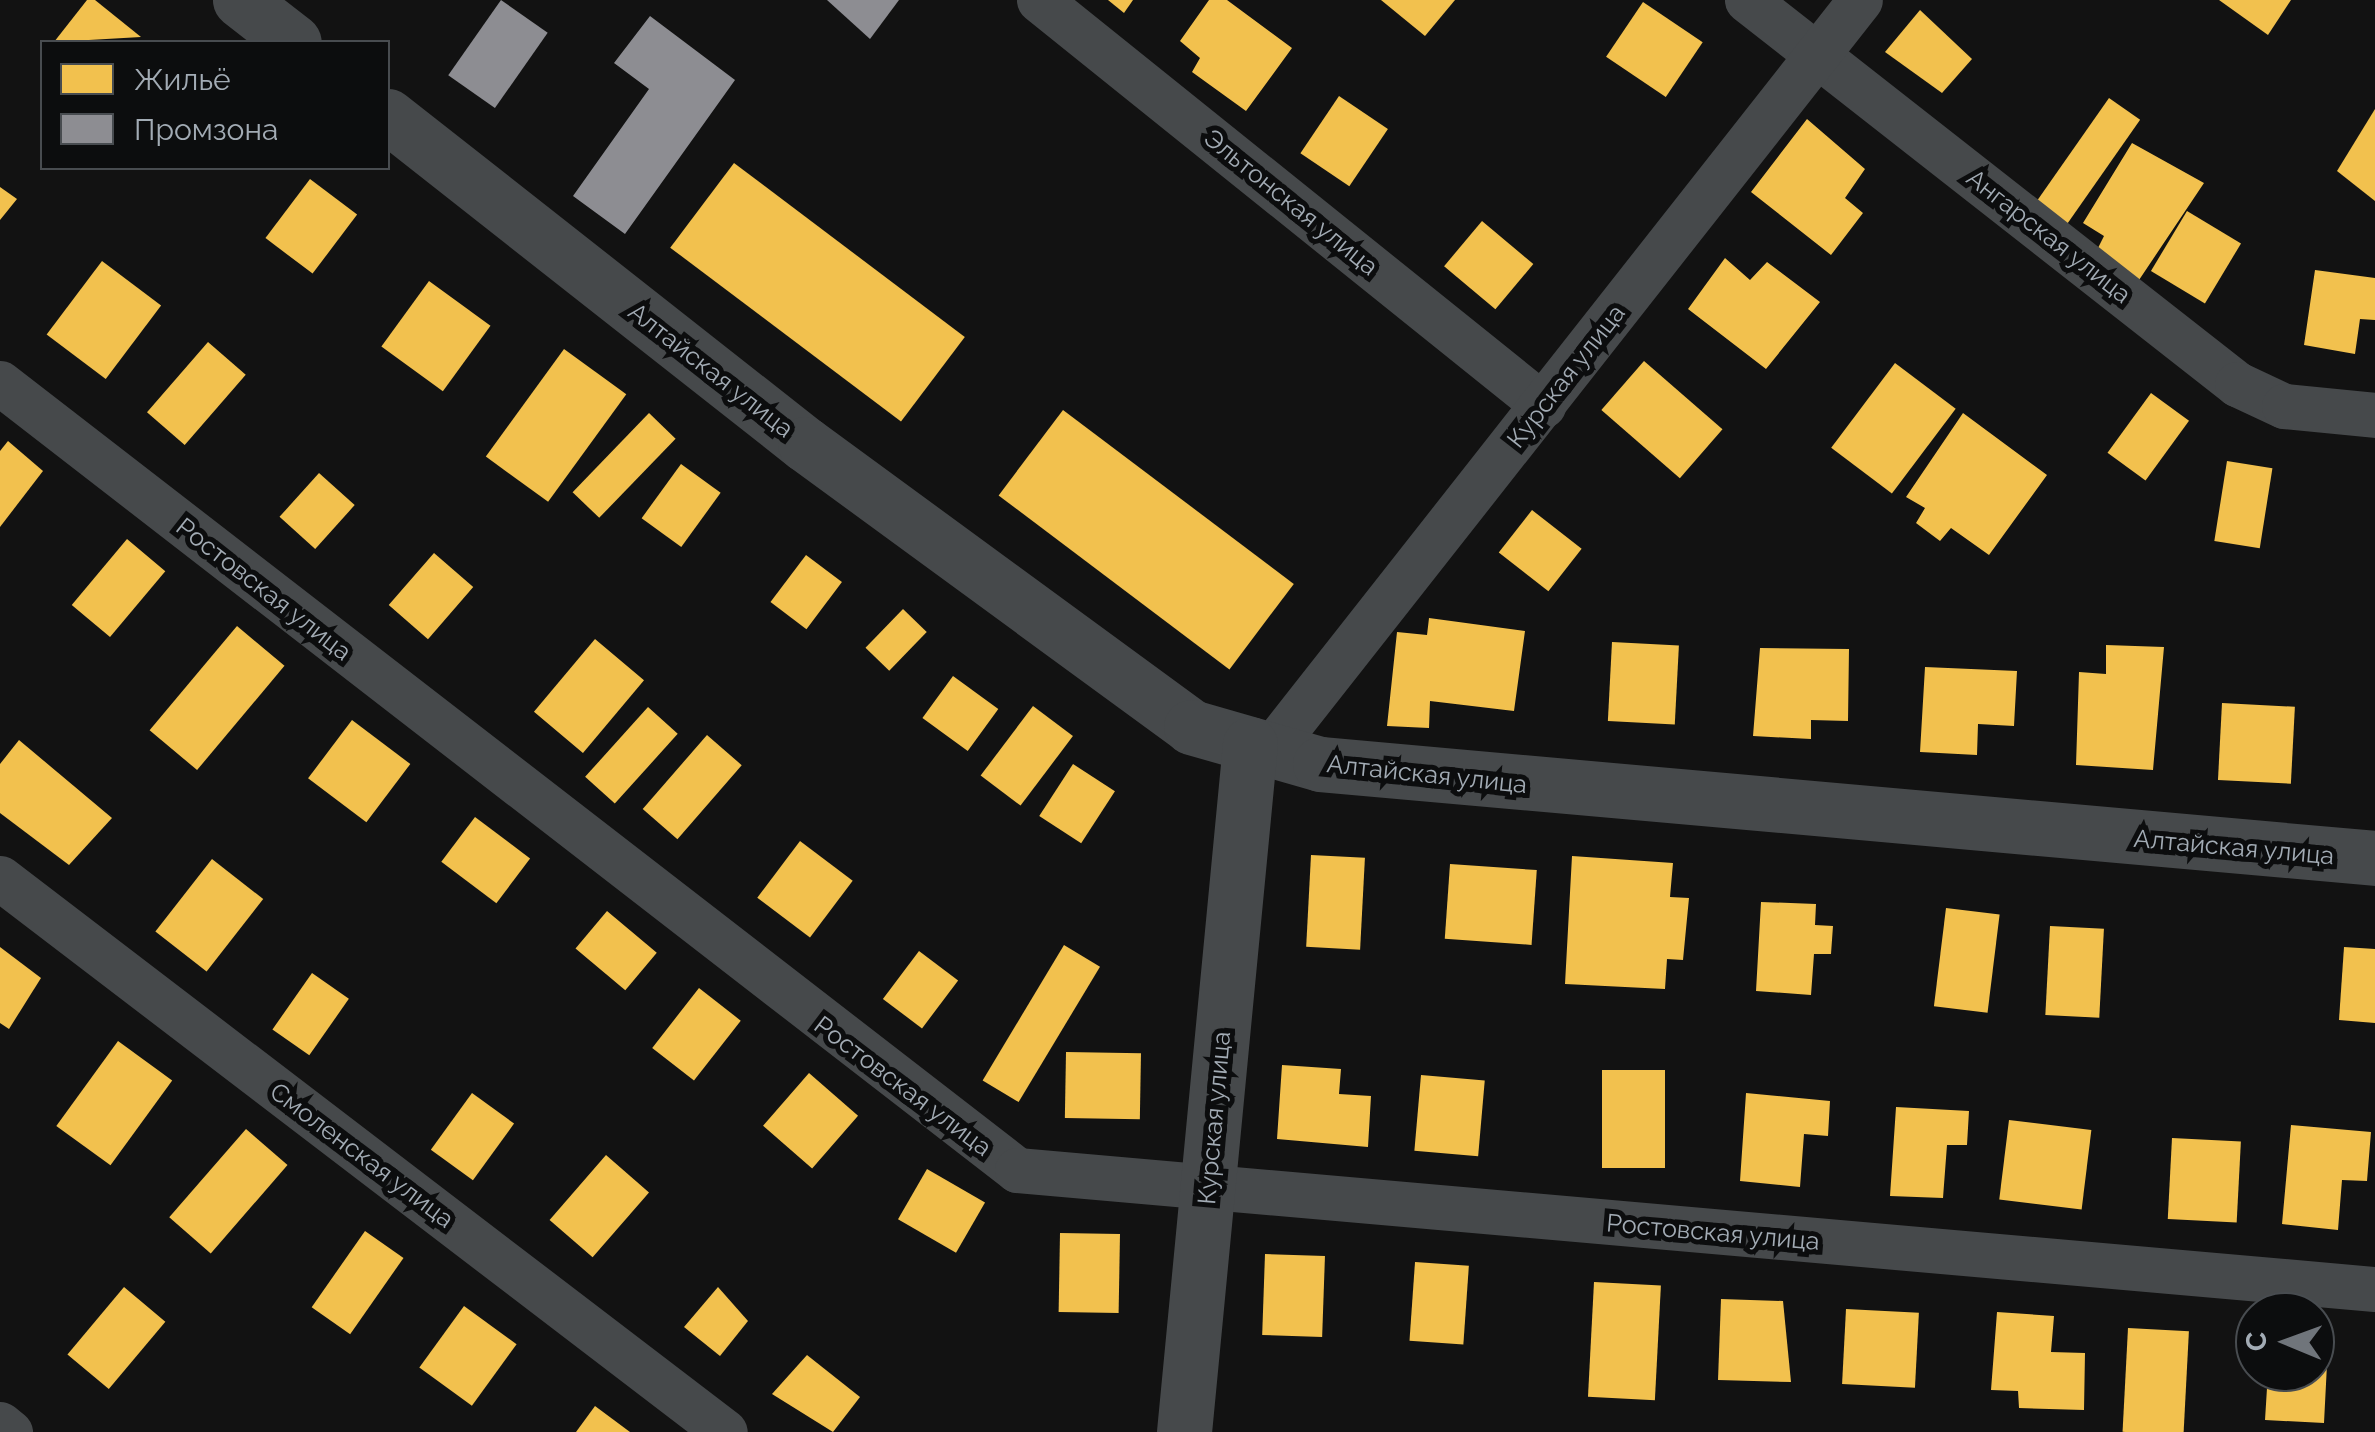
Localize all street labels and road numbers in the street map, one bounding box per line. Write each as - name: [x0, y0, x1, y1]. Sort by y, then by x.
- street label: Эльтонская улица: [1198, 122, 1384, 282]
- street label: Ангарская улица: [1961, 162, 2137, 310]
- street label: Алтайская улица: [622, 296, 800, 444]
- street label: Курская улица: [1501, 298, 1631, 454]
- street label: Ростовская улица: [170, 511, 358, 667]
- street label: Алтайская улица: [1325, 749, 1529, 799]
- street label: Алтайская улица: [2132, 823, 2336, 871]
- street label: Ростовская улица: [808, 1009, 998, 1163]
- street label: Курская улица: [1191, 1030, 1237, 1206]
- street label: Смоленская улица: [264, 1076, 460, 1234]
- street label: Ростовская улица: [1605, 1208, 1821, 1256]

